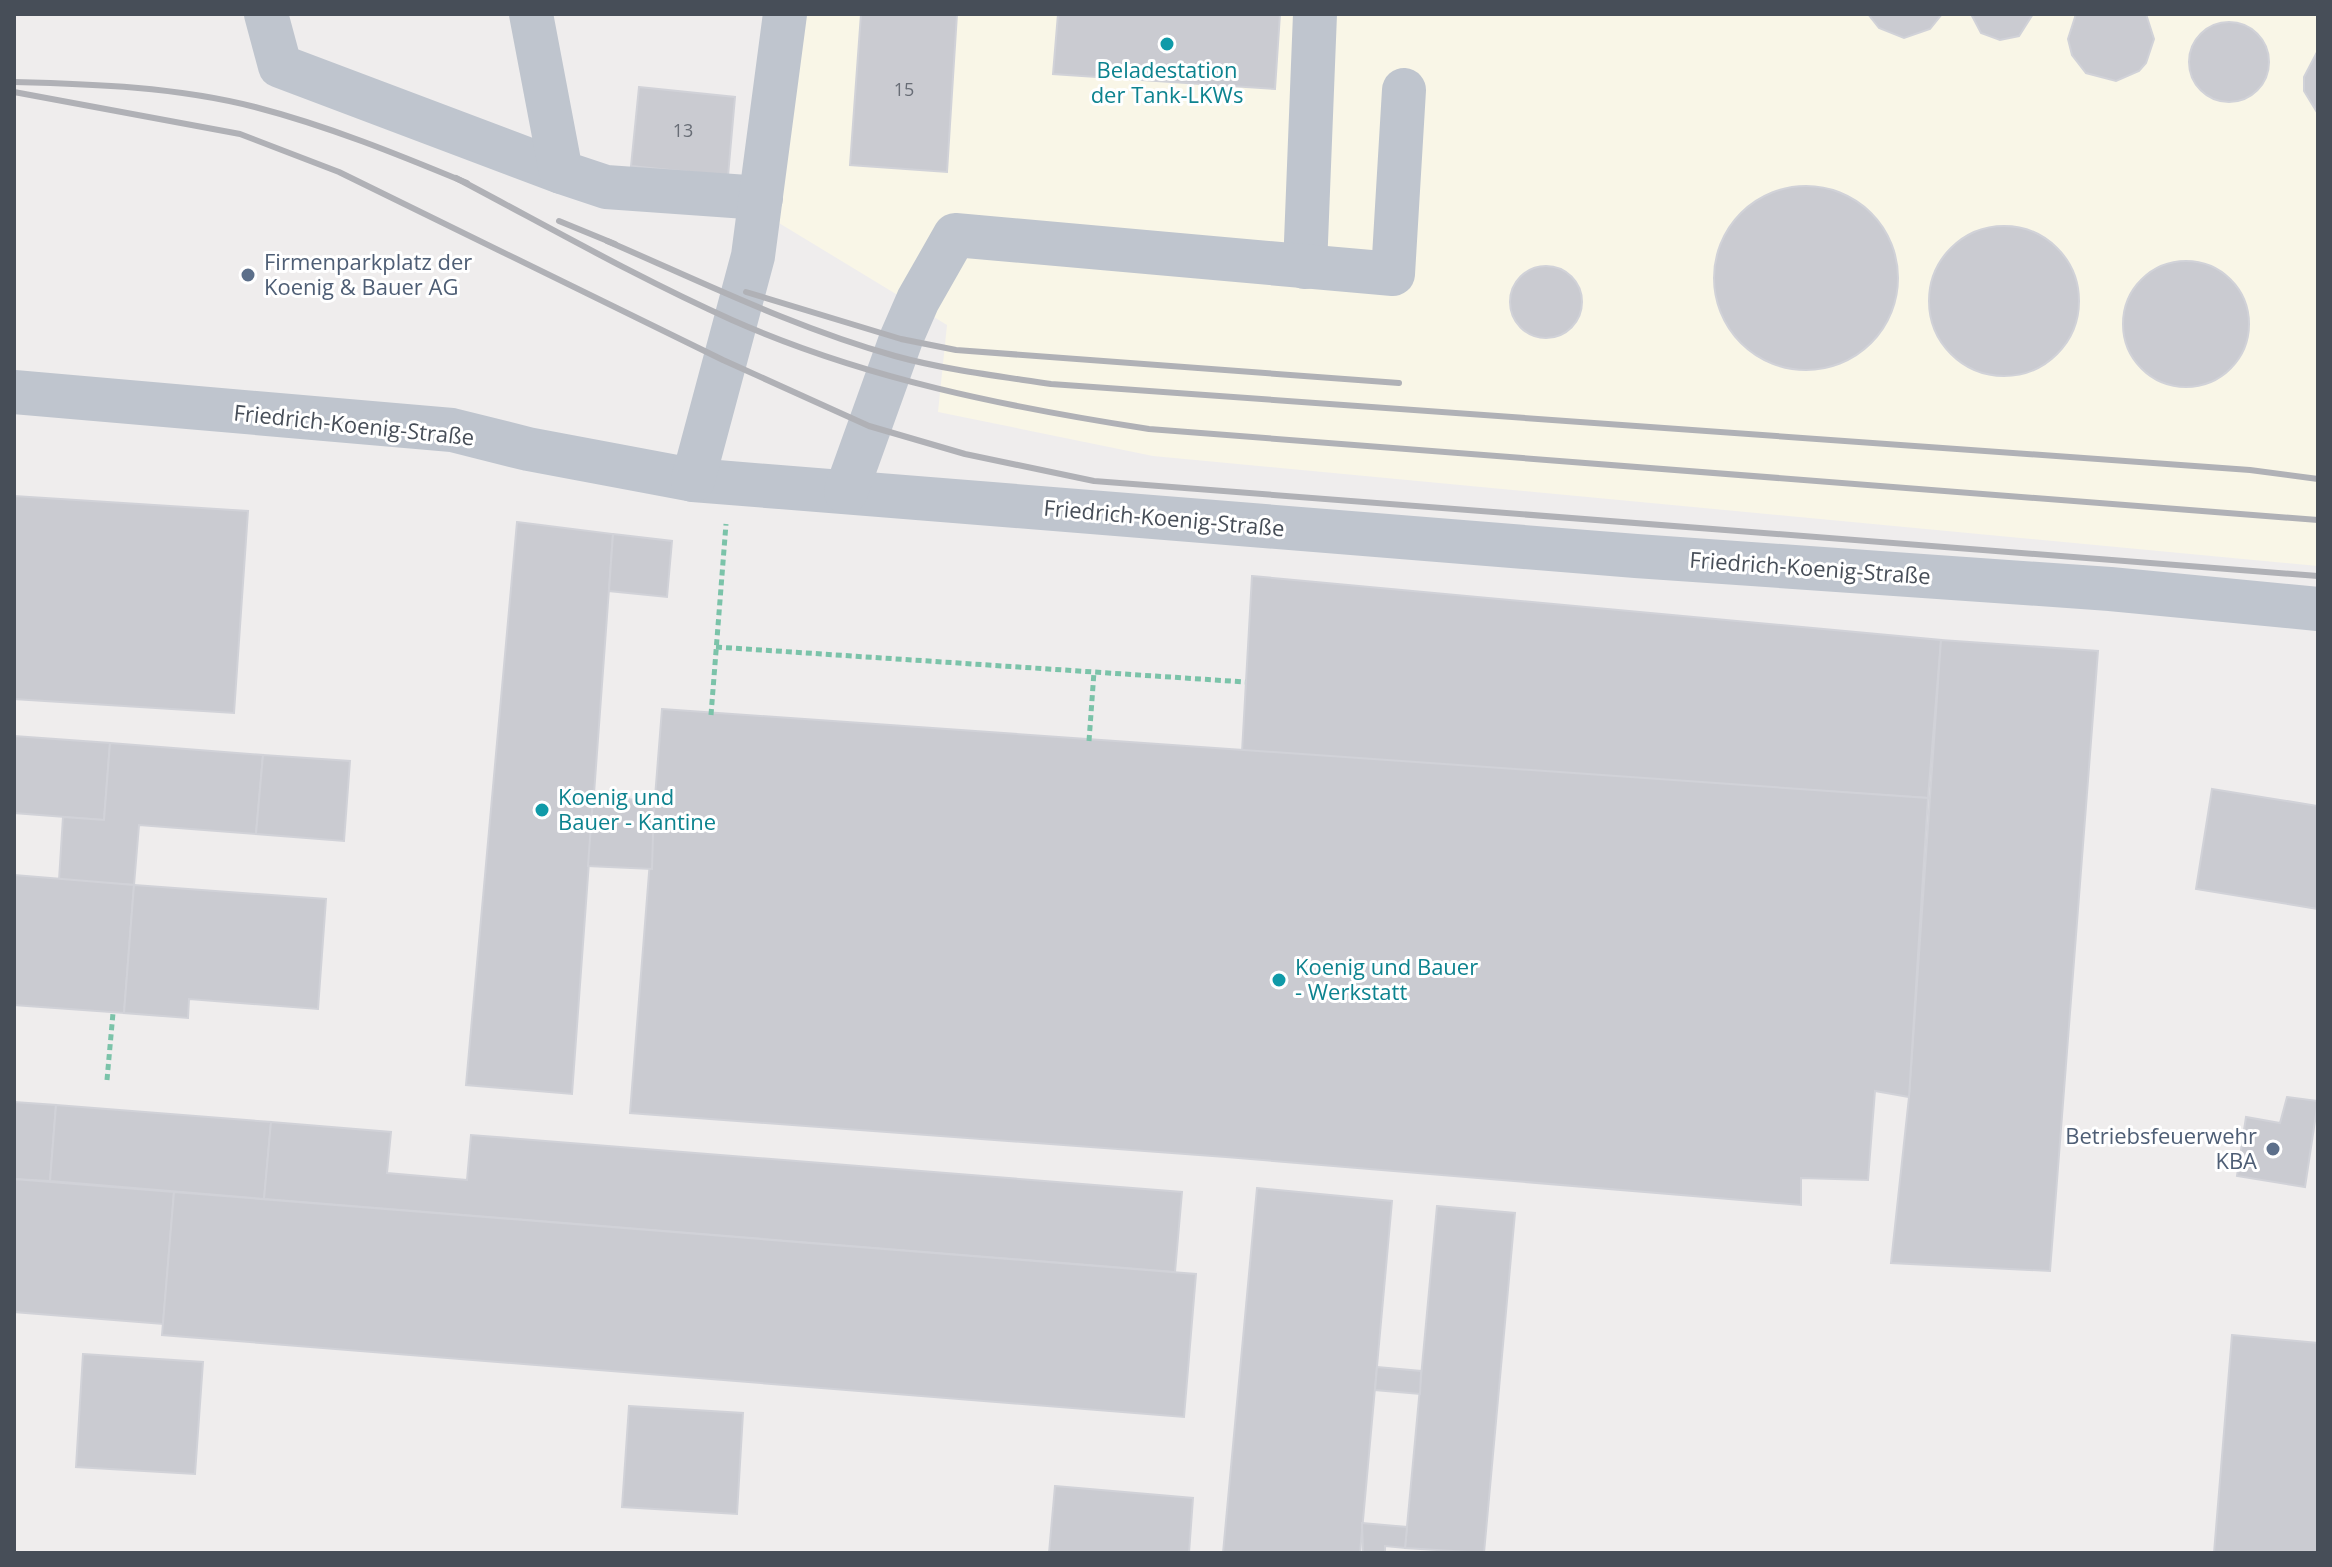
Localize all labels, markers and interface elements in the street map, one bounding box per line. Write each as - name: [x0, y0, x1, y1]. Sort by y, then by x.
- marker: Beladestation der Tank-LKWs: [1158, 35, 1176, 53]
- place label: Beladestation der Tank-LKWs: [1091, 54, 1243, 109]
- house number: 15: [894, 77, 914, 101]
- house number: 13: [673, 118, 693, 142]
- place label: Firmenparkplatz der Koenig & Bauer AG: [264, 246, 472, 301]
- marker: Firmenparkplatz der Koenig & Bauer AG: [239, 266, 257, 284]
- street label: Friedrich-Koenig-Straße: [232, 396, 476, 452]
- street label: Friedrich-Koenig-Straße: [1042, 492, 1286, 542]
- street label: Friedrich-Koenig-Straße: [1688, 544, 1932, 590]
- place label: Koenig und Bauer - Kantine: [558, 781, 716, 836]
- marker: Koenig und Bauer - Kantine: [533, 801, 551, 819]
- place label: Koenig und Bauer - Werkstatt: [1295, 951, 1478, 1006]
- marker: Koenig und Bauer - Werkstatt: [1270, 971, 1288, 989]
- place label: Betriebsfeuerwehr KBA: [2065, 1120, 2257, 1175]
- marker: Betriebsfeuerwehr KBA: [2264, 1140, 2282, 1158]

